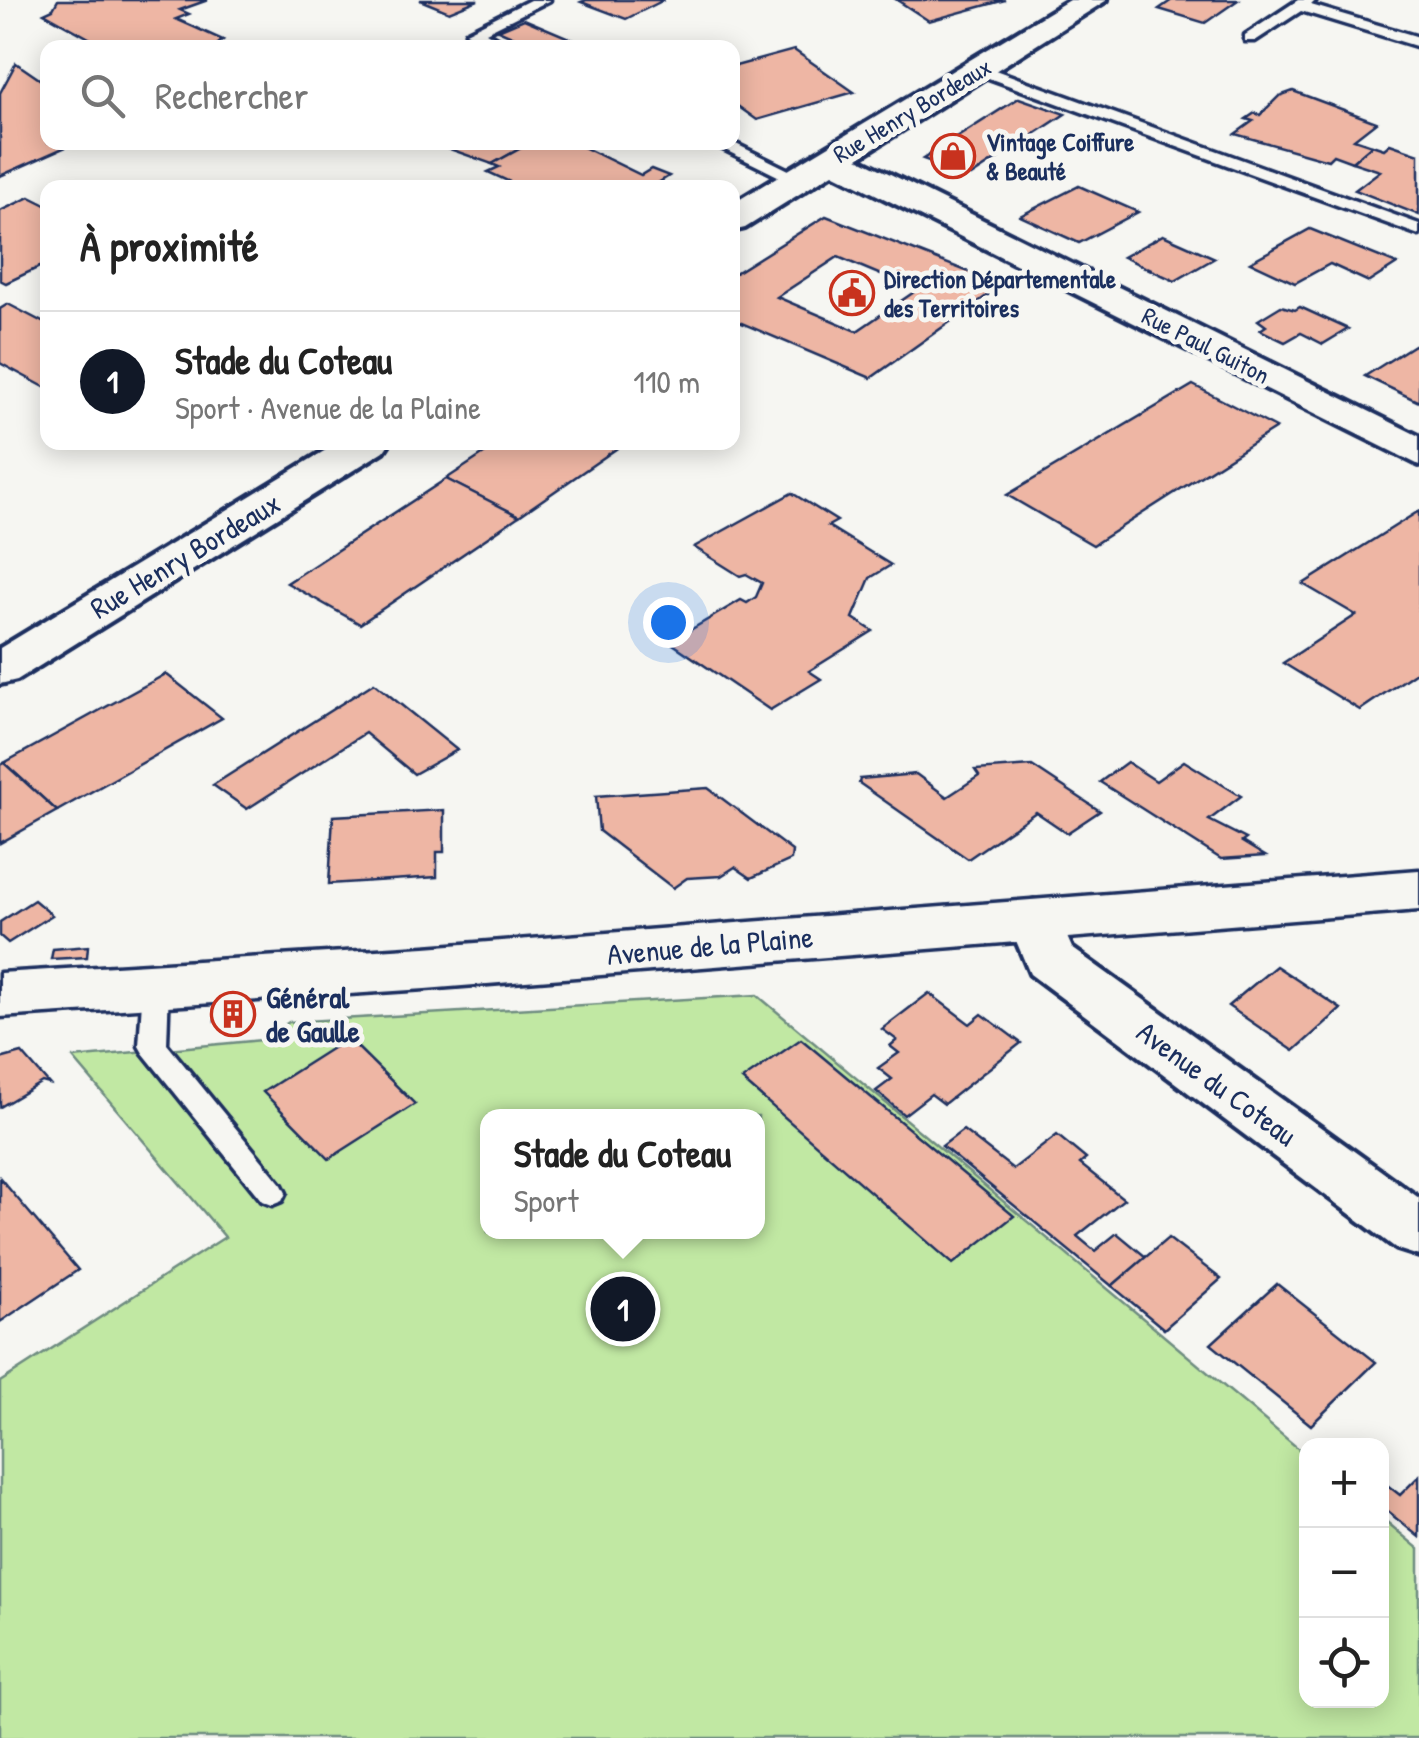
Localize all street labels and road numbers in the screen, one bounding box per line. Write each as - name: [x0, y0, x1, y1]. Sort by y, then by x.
- street label: Rue Henry Bordeaux: [827, 49, 997, 171]
- street label: Rue Paul Guiton: [1136, 298, 1276, 392]
- street label: Rue Henry Bordeaux: [83, 483, 287, 627]
- street label: Avenue de la Plaine: [605, 916, 815, 974]
- street label: Avenue du Coteau: [1129, 1012, 1305, 1154]

